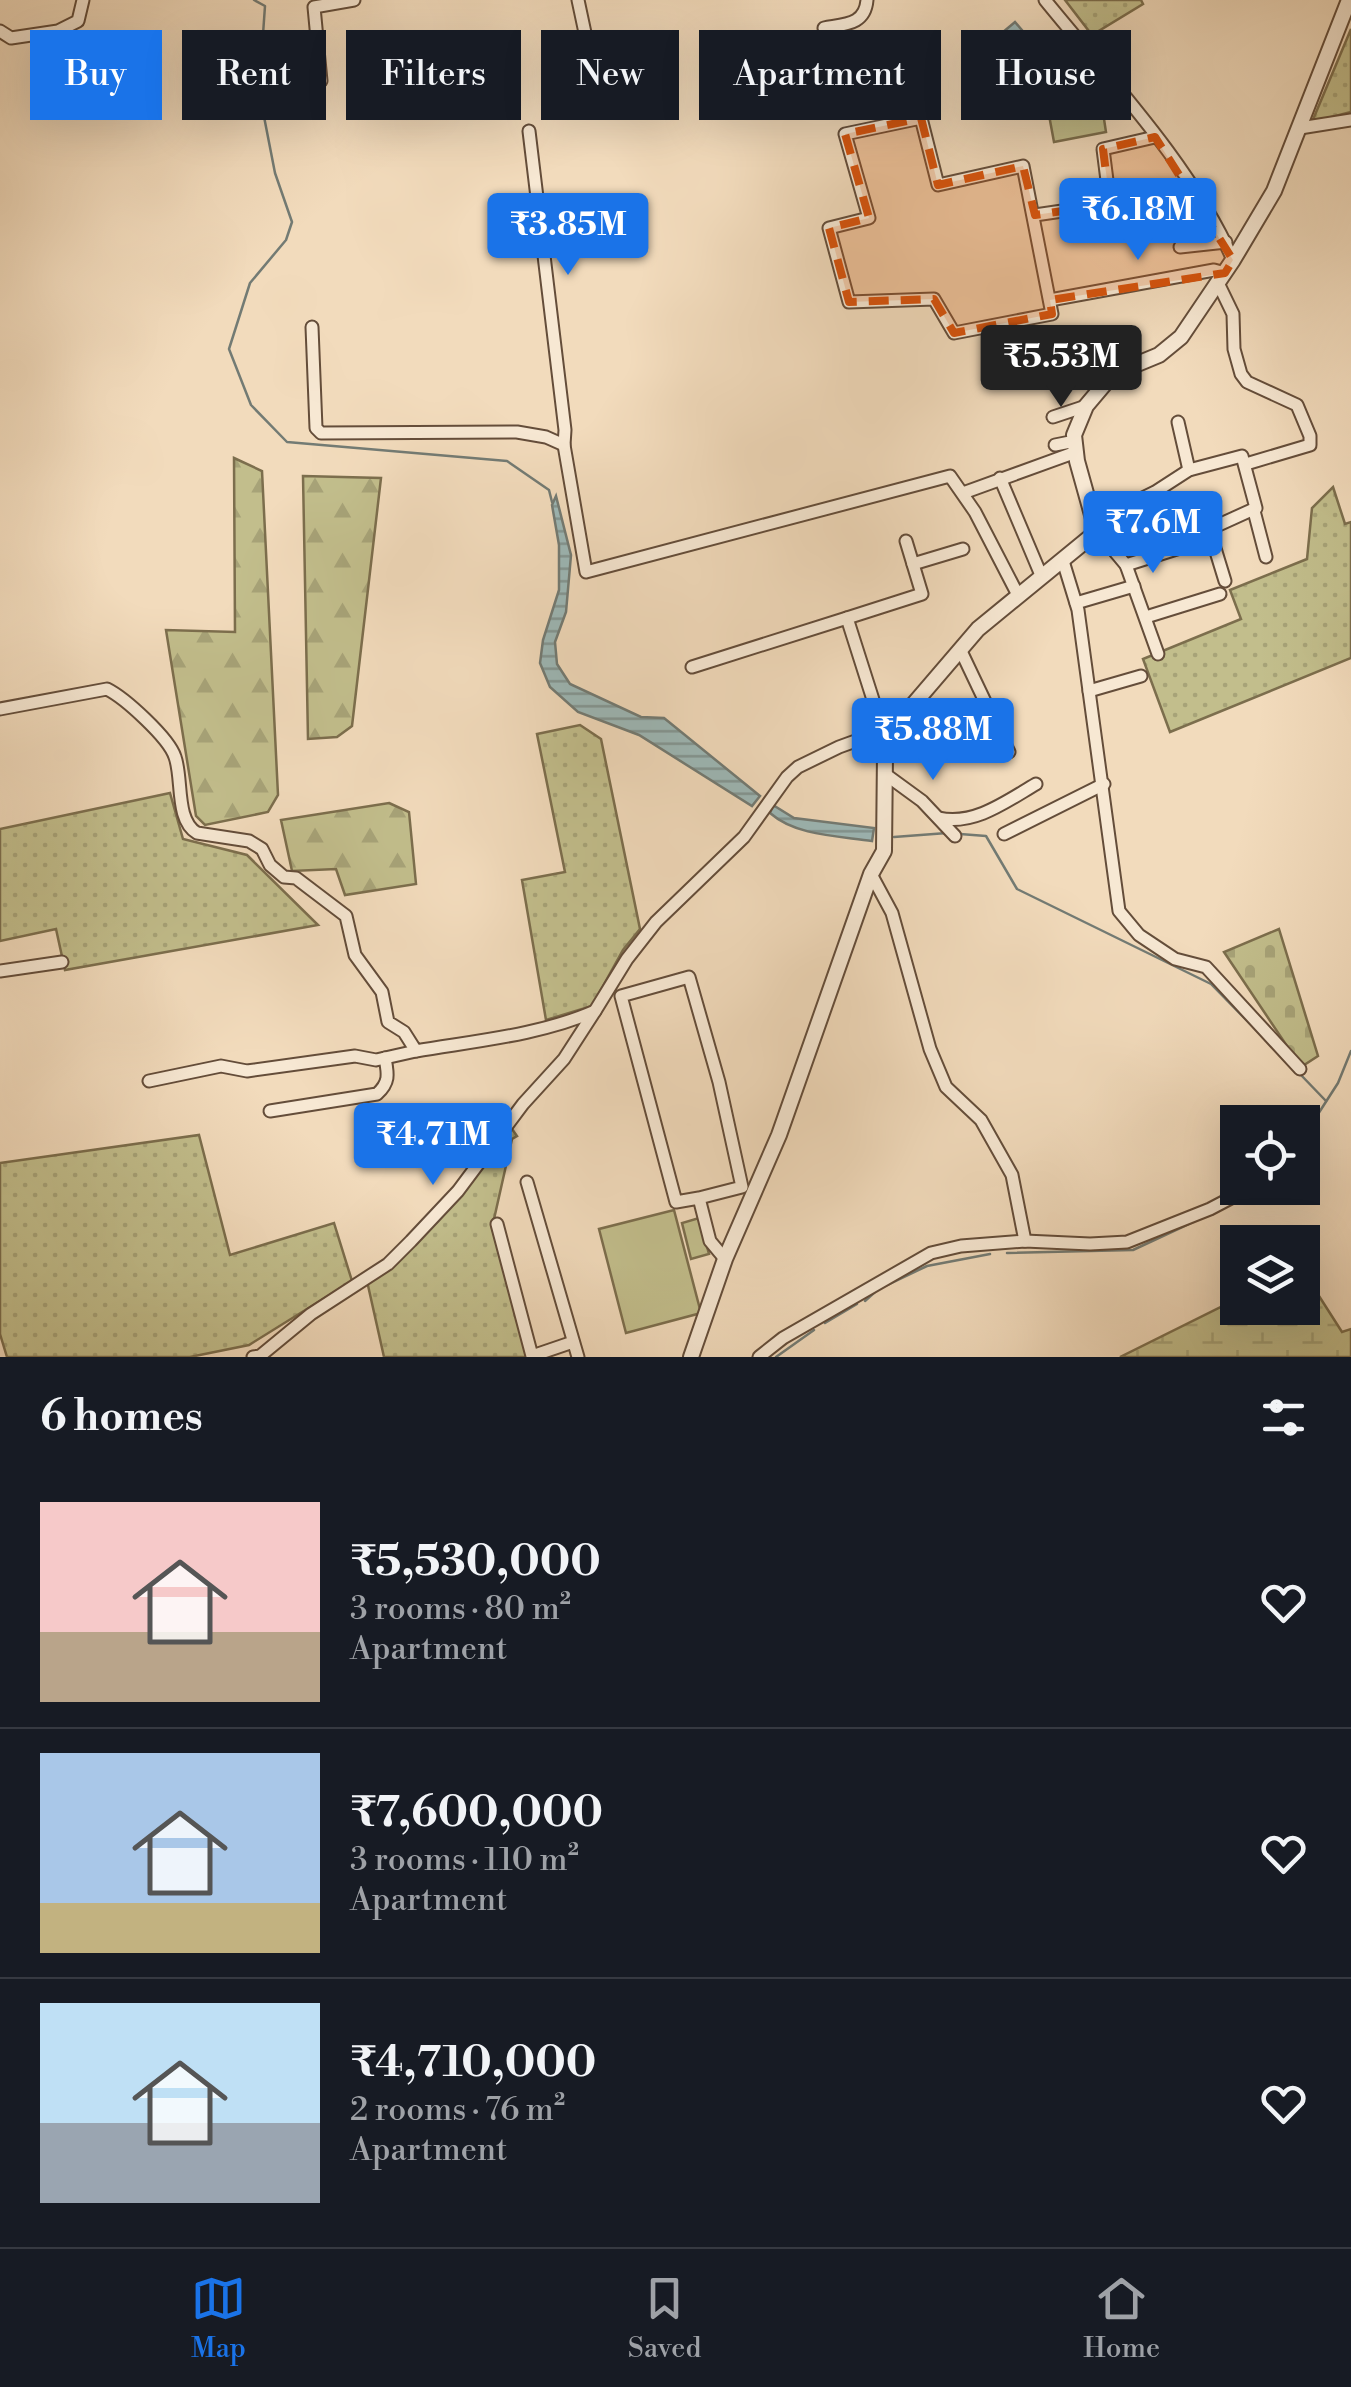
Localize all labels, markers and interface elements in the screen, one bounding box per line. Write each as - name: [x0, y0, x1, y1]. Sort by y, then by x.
- chip: Buy: [30, 30, 162, 120]
- chip: Rent: [182, 30, 326, 120]
- chip: Filters: [346, 30, 521, 120]
- chip: New: [541, 30, 679, 120]
- chip: Apartment: [699, 30, 941, 120]
- chip: House: [961, 30, 1131, 120]
- pin: ₹6.18M: [1057, 178, 1219, 263]
- text: ₹6.18M: [1081, 190, 1195, 230]
- pin: ₹3.85M: [487, 193, 649, 278]
- text: ₹3.85M: [509, 205, 627, 245]
- pin: ₹5.53M: [980, 325, 1142, 410]
- text: ₹5.53M: [1003, 337, 1119, 377]
- pin: ₹7.6M: [1083, 491, 1223, 576]
- text: ₹7.6M: [1105, 503, 1201, 543]
- pin: ₹5.88M: [852, 698, 1014, 783]
- text: ₹5.88M: [874, 710, 992, 750]
- pin: ₹4.71M: [352, 1103, 514, 1188]
- map controls: [1220, 1105, 1320, 1325]
- button: locate: [1220, 1105, 1320, 1205]
- text: ₹4.71M: [376, 1115, 490, 1155]
- button: layers: [1220, 1225, 1320, 1325]
- icon: filters: [1256, 1390, 1311, 1445]
- text: 6 homes: [40, 1391, 203, 1444]
- text: ₹5,530,000: [350, 1536, 601, 1589]
- icon: home: [120, 1542, 240, 1662]
- icon: heart: [1256, 1575, 1311, 1630]
- text: 3 rooms · 80 m²: [350, 1589, 571, 1629]
- text: Apartment: [350, 1629, 507, 1669]
- text: ₹7,600,000: [350, 1787, 603, 1840]
- icon: home: [120, 1793, 240, 1913]
- icon: heart: [1256, 1826, 1311, 1881]
- text: 3 rooms · 110 m²: [350, 1840, 579, 1880]
- text: Apartment: [350, 1880, 507, 1920]
- text: ₹4,710,000: [350, 2037, 596, 2090]
- icon: home: [120, 2043, 240, 2163]
- icon: heart: [1256, 2076, 1311, 2131]
- text: 2 rooms · 76 m²: [350, 2090, 565, 2130]
- text: Apartment: [350, 2130, 507, 2170]
- tab: Map: [191, 2271, 246, 2366]
- tab: Saved: [628, 2271, 701, 2366]
- tab: Home: [1083, 2271, 1160, 2366]

